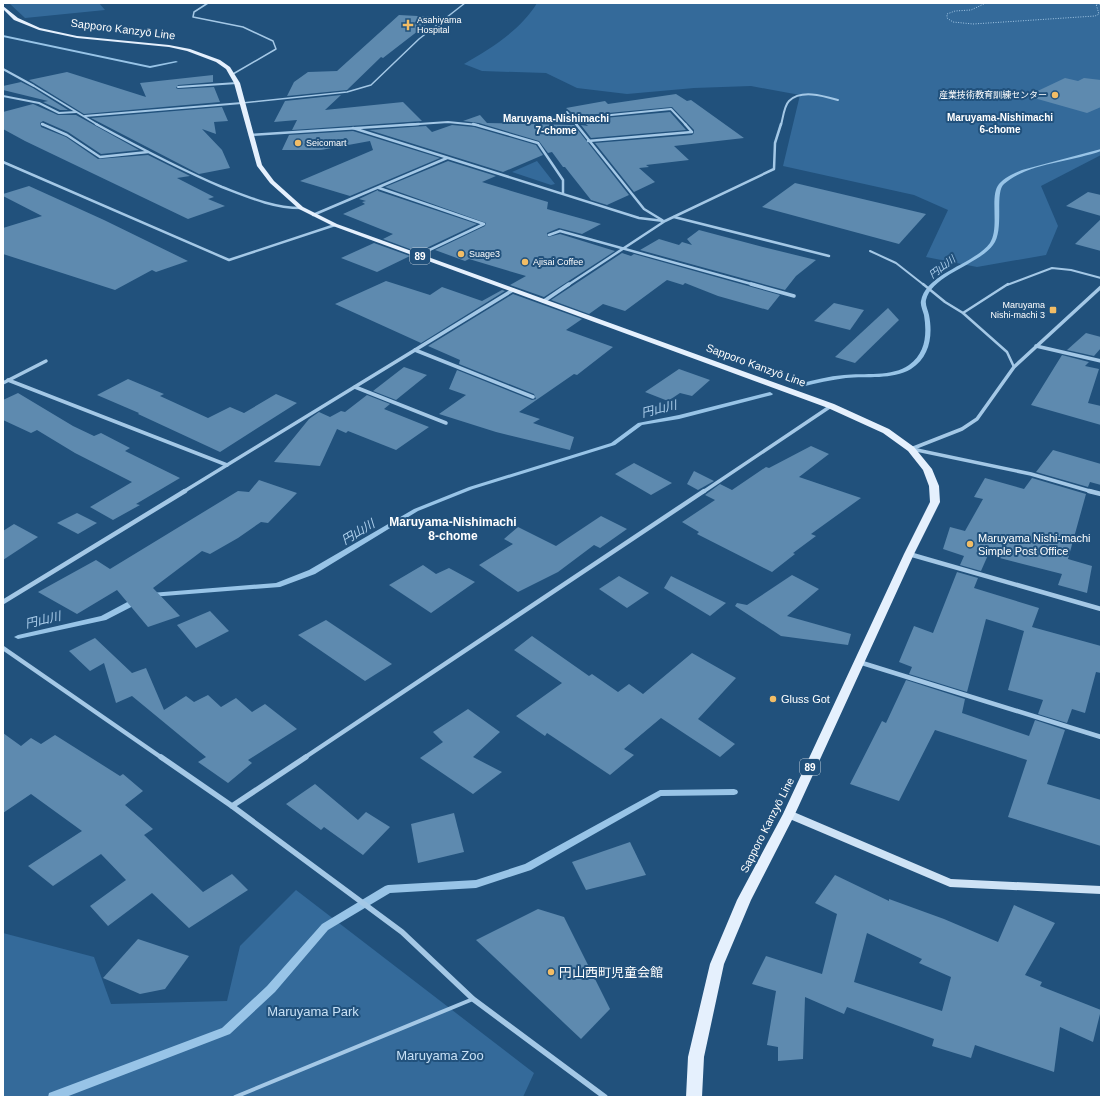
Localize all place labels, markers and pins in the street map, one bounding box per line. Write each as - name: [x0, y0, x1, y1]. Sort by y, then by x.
- place label: Asahiyama Hospital: [417, 15, 462, 35]
- marker: Asahiyama Hospital: [402, 19, 414, 31]
- place label: 産業技術教育訓練センター: [939, 90, 1047, 100]
- marker: 産業技術教育訓練センター: [1050, 90, 1060, 100]
- marker: Seicomart: [293, 138, 303, 148]
- place label: Seicomart: [306, 138, 347, 148]
- marker: Suage3: [456, 249, 466, 259]
- place label: Suage3: [469, 249, 500, 259]
- marker: Ajisai Coffee: [520, 257, 530, 267]
- place label: Ajisai Coffee: [533, 257, 583, 267]
- place label: Maruyama Nishi-machi 3: [990, 300, 1045, 320]
- marker: Maruyama Nishi-machi 3: [1048, 305, 1058, 315]
- place label: Maruyama Nishi-machi Simple Post Office: [978, 532, 1090, 557]
- marker: Maruyama Nishi-machi Simple Post Office: [965, 539, 975, 549]
- place label: Gluss Got: [781, 693, 830, 705]
- marker: Gluss Got: [768, 694, 778, 704]
- place label: 円山西町児童会館: [559, 965, 663, 980]
- marker: 円山西町児童会館: [546, 967, 556, 977]

